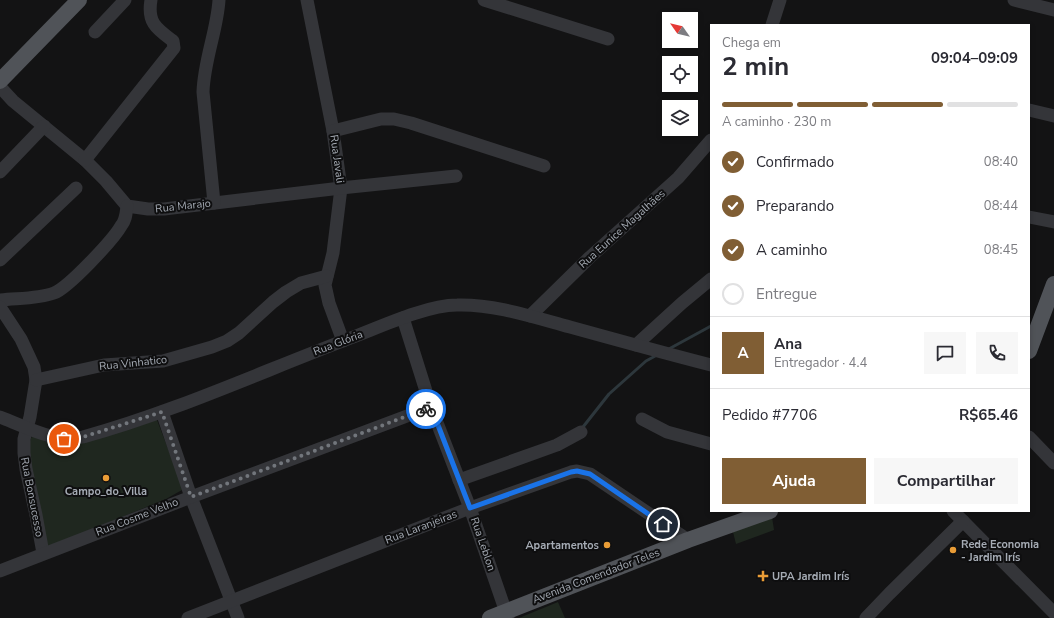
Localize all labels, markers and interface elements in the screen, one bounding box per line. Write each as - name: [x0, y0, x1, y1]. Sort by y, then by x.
- north arrow: [662, 12, 698, 48]
- map controls: [662, 12, 698, 136]
- text: Chega em: [722, 34, 781, 52]
- text: 09:04–09:09: [931, 48, 1018, 68]
- text: 2 min: [722, 49, 789, 84]
- button: locate: [662, 56, 698, 92]
- button: layers: [662, 100, 698, 136]
- text: A caminho · 230 m: [722, 113, 831, 131]
- street label: Rua Javali: [326, 134, 348, 184]
- icon: check: [722, 151, 744, 173]
- text: Confirmado: [756, 152, 834, 172]
- text: 08:40: [984, 153, 1018, 171]
- street label: Rua Eunice Magalhães: [576, 186, 668, 272]
- icon: check: [722, 195, 744, 217]
- street label: Rua Marajo: [154, 196, 212, 216]
- text: Preparando: [756, 196, 834, 216]
- text: 08:44: [984, 197, 1018, 215]
- icon: check: [722, 239, 744, 261]
- text: A caminho: [756, 240, 827, 260]
- text: 08:45: [984, 241, 1018, 259]
- text: Entregue: [756, 284, 817, 304]
- street label: Rua Glória: [311, 327, 365, 359]
- button: chat: [924, 332, 966, 374]
- button: phone: [976, 332, 1018, 374]
- text: Ana: [774, 334, 802, 354]
- text: A: [737, 343, 749, 363]
- street label: Rua Vinhatico: [98, 352, 168, 374]
- text: Entregador · 4.4: [774, 354, 867, 372]
- courier: [406, 389, 446, 429]
- icon: bike: [415, 398, 437, 420]
- text: Pedido #7706: [722, 405, 817, 425]
- text: R$65.46: [959, 405, 1018, 425]
- pin: [47, 422, 81, 456]
- icon: bag: [53, 428, 75, 450]
- street label: Rua Bonsucesso: [17, 456, 47, 538]
- button: Ajuda: [722, 458, 866, 504]
- button: Compartilhar: [874, 458, 1018, 504]
- marker: Campo_do_Villa: [101, 473, 111, 483]
- place label: Campo_do_Villa: [65, 484, 147, 499]
- street label: Rua Cosme Velho: [94, 494, 180, 540]
- street label: Rua Laranjeiras: [383, 506, 459, 548]
- pin: [646, 507, 680, 541]
- icon: home: [652, 513, 674, 535]
- street label: Rua Leblon: [467, 515, 499, 573]
- place label: Rede Economia - Jardim Irís: [961, 537, 1039, 565]
- place label: Apartamentos: [525, 538, 599, 553]
- marker: Apartamentos: [602, 540, 612, 550]
- street label: Avenida Comendador Teles: [530, 545, 662, 607]
- marker: Rede Economia - Jardim Irís: [948, 545, 958, 555]
- place label: UPA Jardim Irís: [772, 569, 849, 584]
- marker: UPA Jardim Irís: [757, 570, 769, 582]

